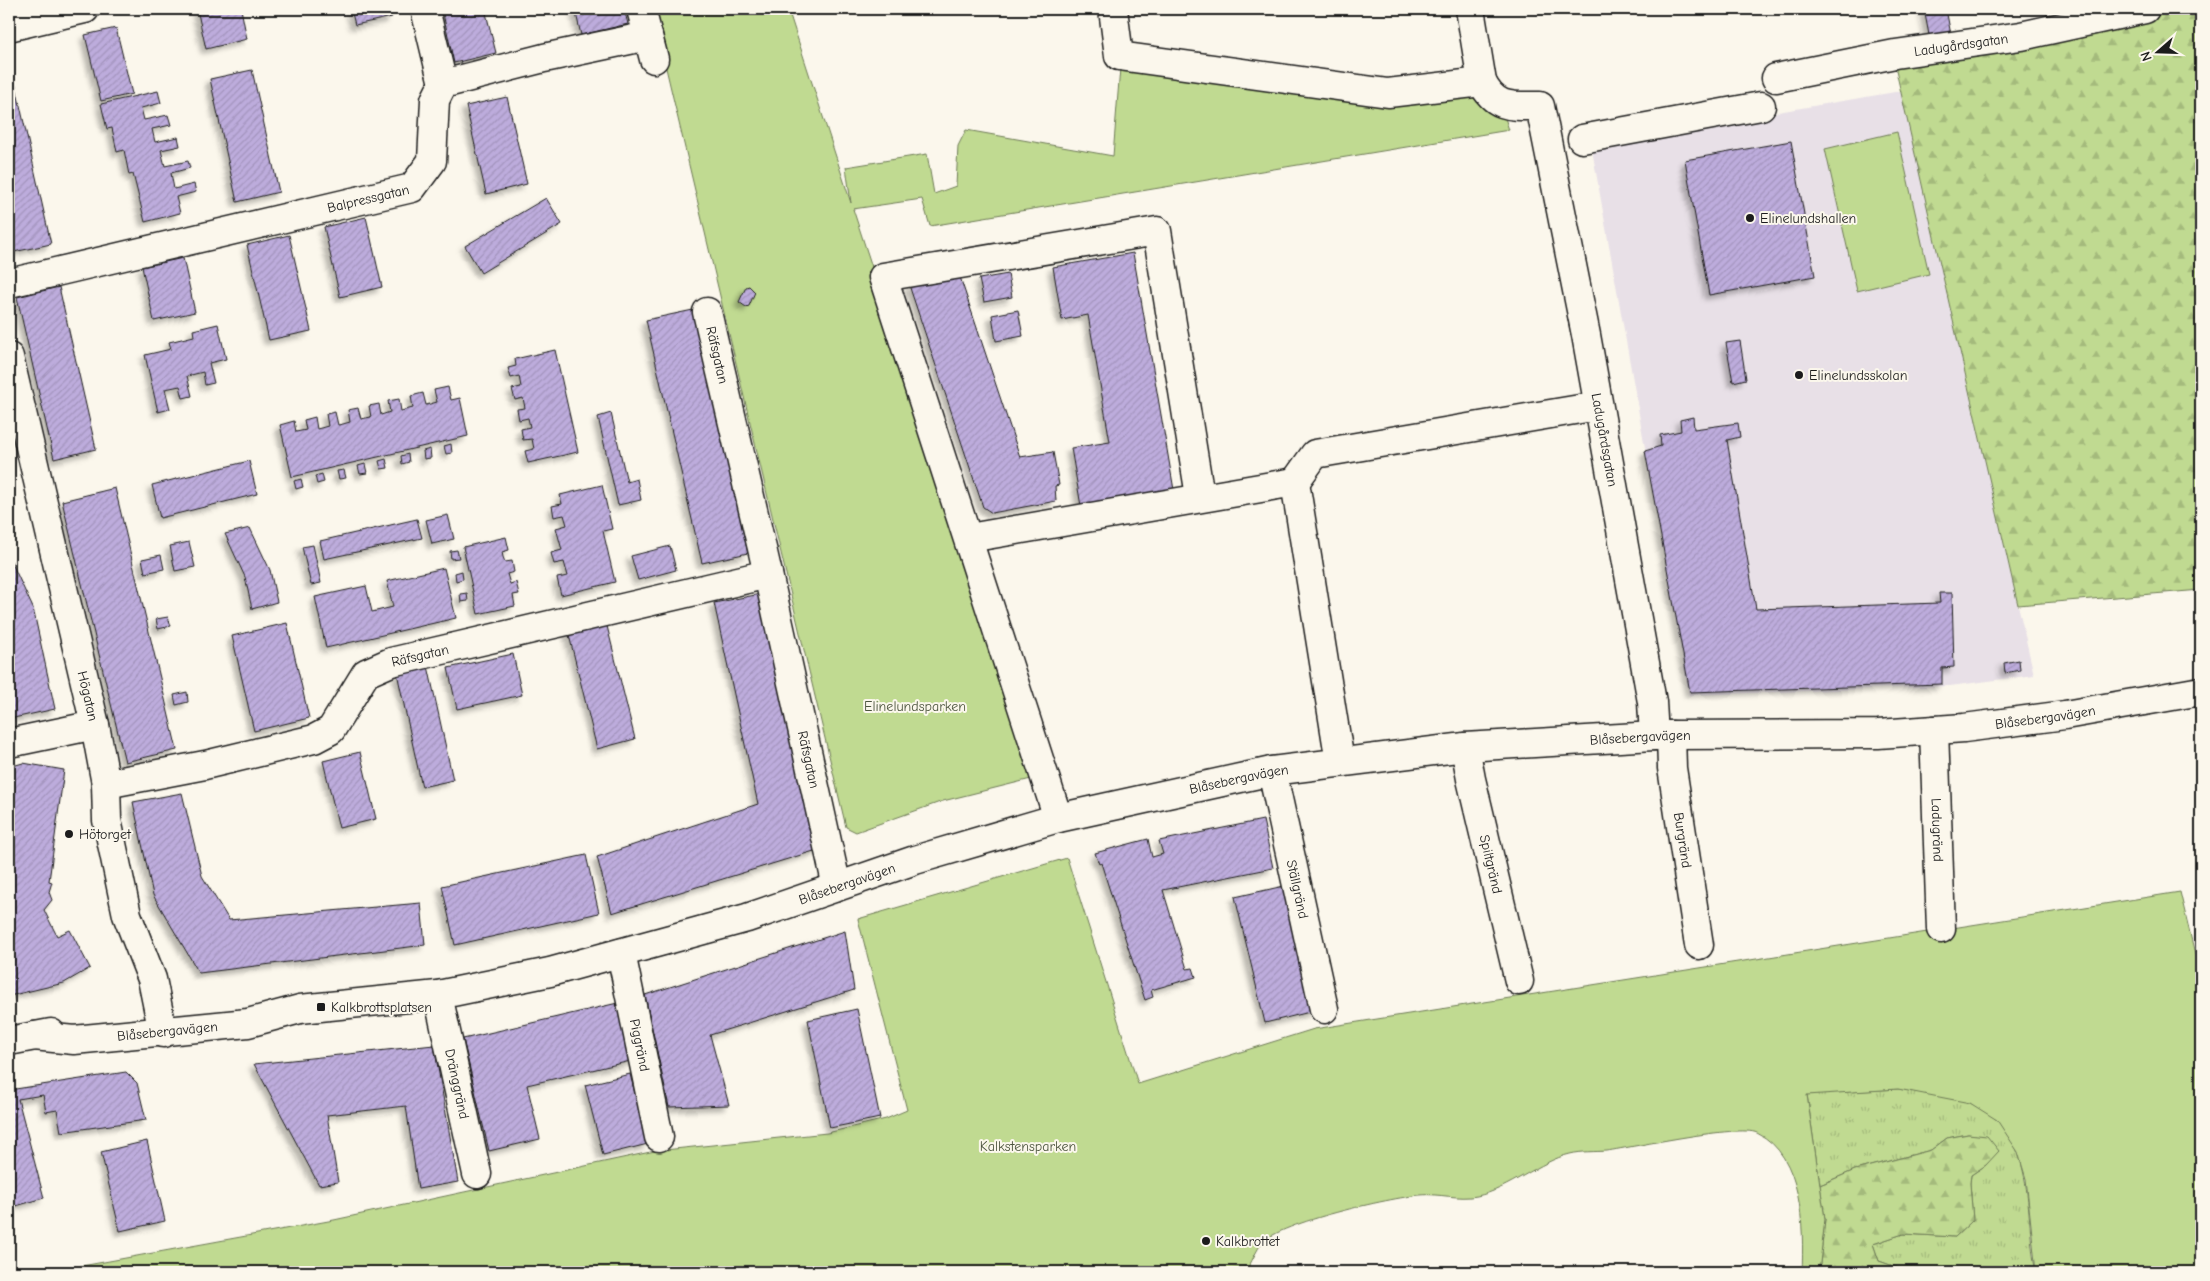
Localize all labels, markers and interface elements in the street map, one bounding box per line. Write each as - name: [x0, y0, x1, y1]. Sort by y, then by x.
- north arrow: [2132, 28, 2182, 78]
- street label: Ladugårdsgatan: [1913, 29, 2009, 60]
- text: N: [2137, 49, 2156, 63]
- street label: Balpressgatan: [326, 180, 411, 216]
- place label: Elinelundshallen: [1760, 210, 1856, 227]
- marker: Elinelundshallen: [1744, 212, 1756, 224]
- street label: Räfsgatan: [702, 325, 732, 385]
- place label: Elinelundsskolan: [1809, 367, 1907, 384]
- marker: Elinelundsskolan: [1793, 369, 1805, 381]
- street label: Ladugårdsgatan: [1588, 392, 1622, 488]
- street label: Räfsgatan: [390, 640, 450, 670]
- street label: Högatan: [74, 669, 102, 723]
- park label: Elinelundsparken: [864, 698, 966, 715]
- street label: Blåsebergavägen: [1994, 701, 2097, 732]
- street label: Blåsebergavägen: [1589, 726, 1691, 748]
- street label: Räfsgatan: [794, 729, 823, 790]
- street label: Blåsebergavägen: [1188, 761, 1289, 797]
- street label: Ladugränd: [1928, 798, 1947, 862]
- street label: Burgränd: [1670, 811, 1696, 869]
- place label: Hötorget: [79, 826, 132, 843]
- marker: Hötorget: [63, 828, 75, 840]
- street label: Spiltgränd: [1476, 833, 1506, 895]
- street label: Ställgränd: [1283, 858, 1313, 920]
- street label: Blåsebergavägen: [796, 859, 898, 908]
- place label: Kalkbrottsplatsen: [331, 999, 432, 1016]
- marker: Kalkbrottsplatsen: [315, 1001, 327, 1013]
- street label: Piggränd: [626, 1017, 654, 1073]
- street label: Blåsebergavägen: [116, 1018, 219, 1044]
- street label: Dränggränd: [441, 1047, 473, 1121]
- park label: Kalkstensparken: [980, 1138, 1076, 1155]
- place label: Kalkbrottet: [1216, 1233, 1281, 1250]
- marker: Kalkbrottet: [1200, 1235, 1212, 1247]

